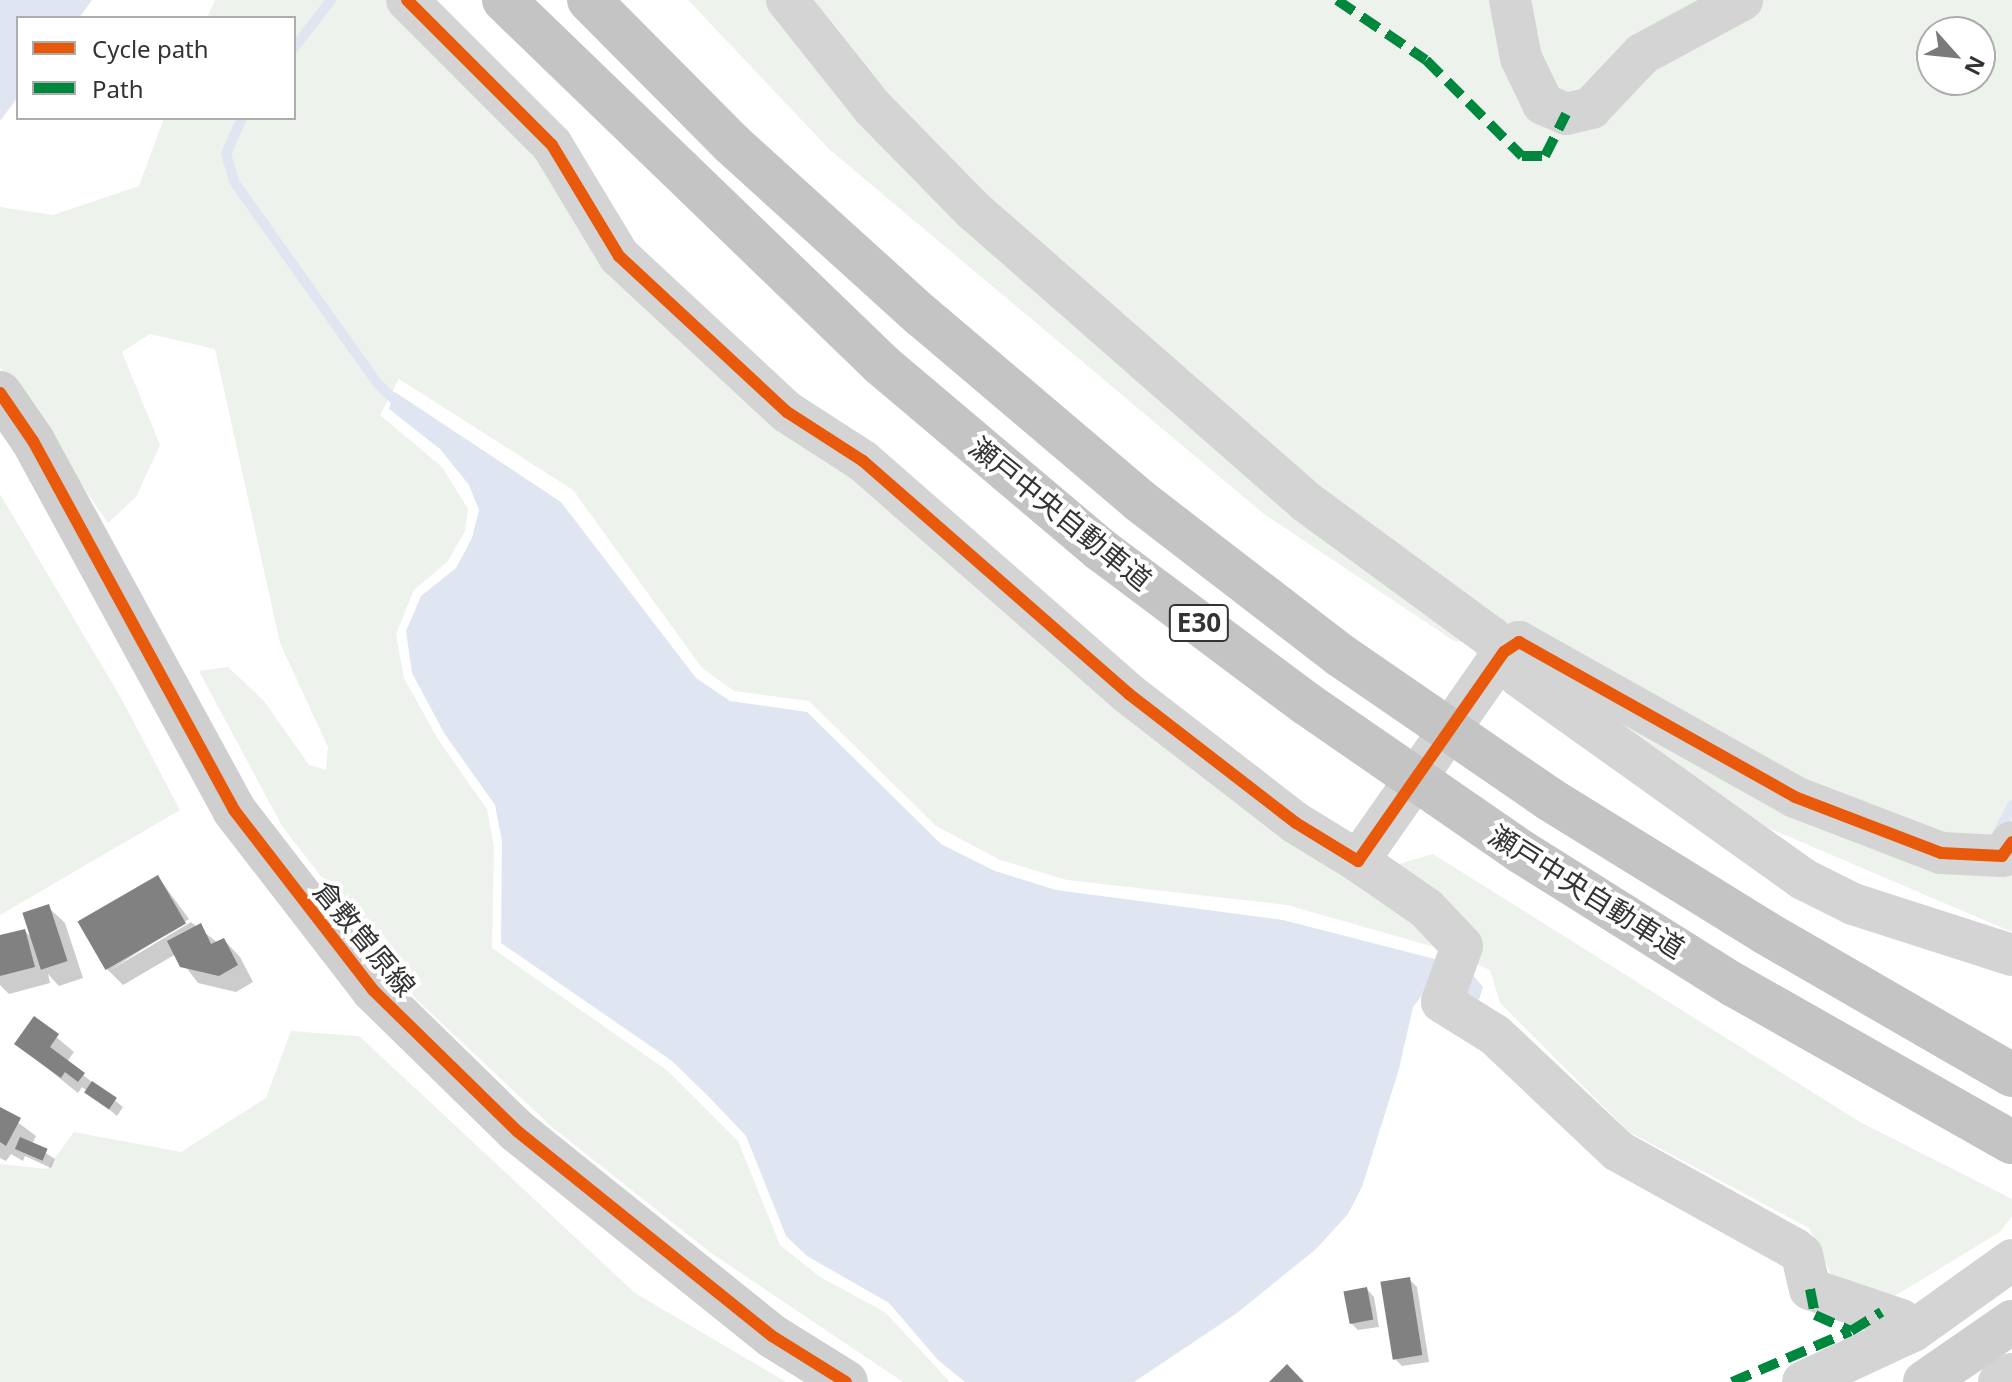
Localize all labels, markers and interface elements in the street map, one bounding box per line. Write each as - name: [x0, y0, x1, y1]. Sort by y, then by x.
- legend: [16, 16, 296, 120]
- north arrow: [1916, 16, 1996, 96]
- text: Cycle path: [92, 32, 209, 65]
- text: N: [1958, 51, 1993, 81]
- text: Path: [92, 72, 143, 105]
- street label: 瀬戸中央自動車道: [963, 429, 1159, 597]
- road number: E30: [1167, 601, 1231, 645]
- street label: 瀬戸中央自動車道: [1483, 817, 1691, 965]
- street label: 倉敷曽原線: [307, 874, 423, 1002]

